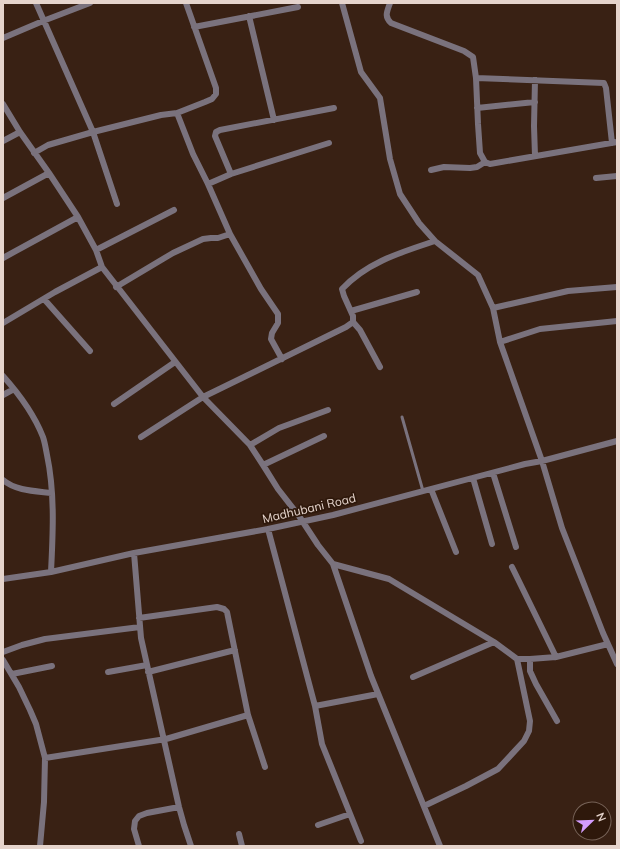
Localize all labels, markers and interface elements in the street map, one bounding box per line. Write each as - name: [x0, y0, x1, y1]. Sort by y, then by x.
- street label: Madhubani Road: [261, 490, 357, 526]
- north arrow: [572, 801, 612, 841]
- text: N: [593, 811, 609, 824]

